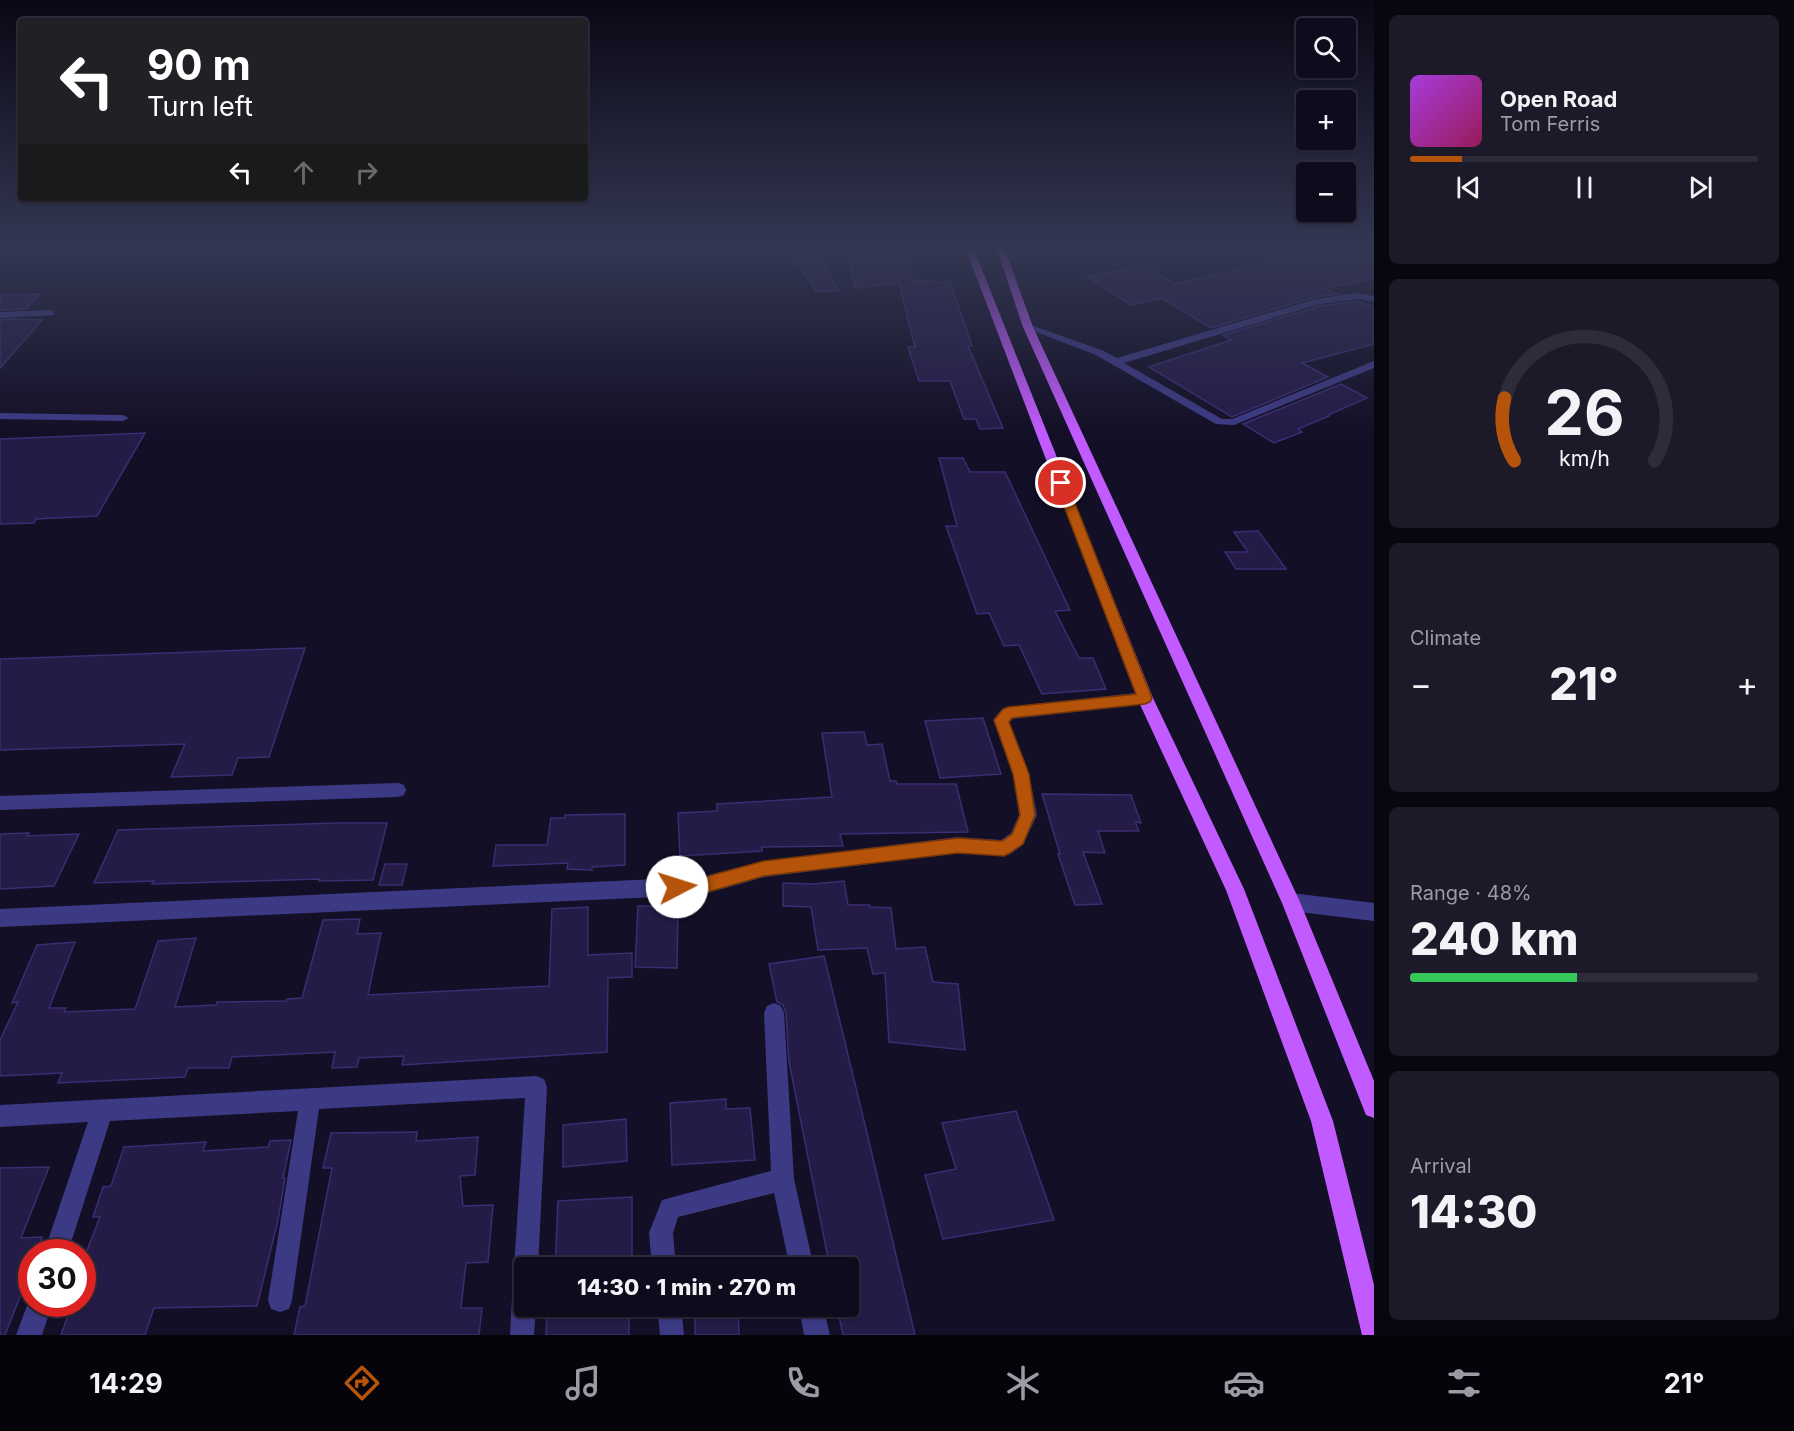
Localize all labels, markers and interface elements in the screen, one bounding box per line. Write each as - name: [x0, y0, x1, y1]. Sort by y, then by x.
- map controls: [1296, 18, 1356, 222]
- button: search: [1296, 18, 1356, 78]
- text: 90 m: [147, 39, 251, 90]
- icon: left: [48, 42, 126, 120]
- text: Open Road: [1500, 86, 1617, 112]
- text: Turn left: [147, 90, 253, 123]
- button: +: [1296, 90, 1356, 150]
- text: Tom Ferris: [1500, 112, 1600, 136]
- icon: left: [224, 156, 257, 189]
- icon: ahead: [287, 156, 320, 189]
- icon: right: [350, 156, 383, 189]
- button: −: [1296, 162, 1356, 222]
- icon: previous: [1452, 171, 1485, 204]
- icon: pause: [1568, 171, 1601, 204]
- icon: next: [1684, 171, 1717, 204]
- text: 26: [1544, 375, 1624, 450]
- text: km/h: [1559, 445, 1609, 471]
- pin: [1035, 457, 1086, 508]
- icon: arrive: [1044, 466, 1077, 499]
- text: Climate: [1410, 626, 1481, 650]
- text: 21°: [1549, 656, 1619, 711]
- text: −: [1410, 664, 1432, 704]
- text: +: [1736, 664, 1758, 704]
- position arrow: [645, 855, 709, 919]
- text: Range · 48%: [1410, 881, 1532, 905]
- text: 240 km: [1410, 911, 1578, 966]
- text: Arrival: [1410, 1154, 1472, 1178]
- text: 14:30: [1410, 1184, 1537, 1239]
- speed limit sign: 30: [18, 1239, 96, 1317]
- text: 14:30 · 1 min · 270 m: [577, 1274, 796, 1300]
- icon: directions: [341, 1362, 383, 1404]
- icon: music: [562, 1362, 604, 1404]
- icon: phone: [782, 1362, 824, 1404]
- icon: climate: [1002, 1362, 1044, 1404]
- icon: car: [1223, 1362, 1265, 1404]
- icon: filters: [1443, 1362, 1485, 1404]
- text: 14:29: [89, 1367, 163, 1400]
- text: 21°: [1664, 1367, 1705, 1400]

